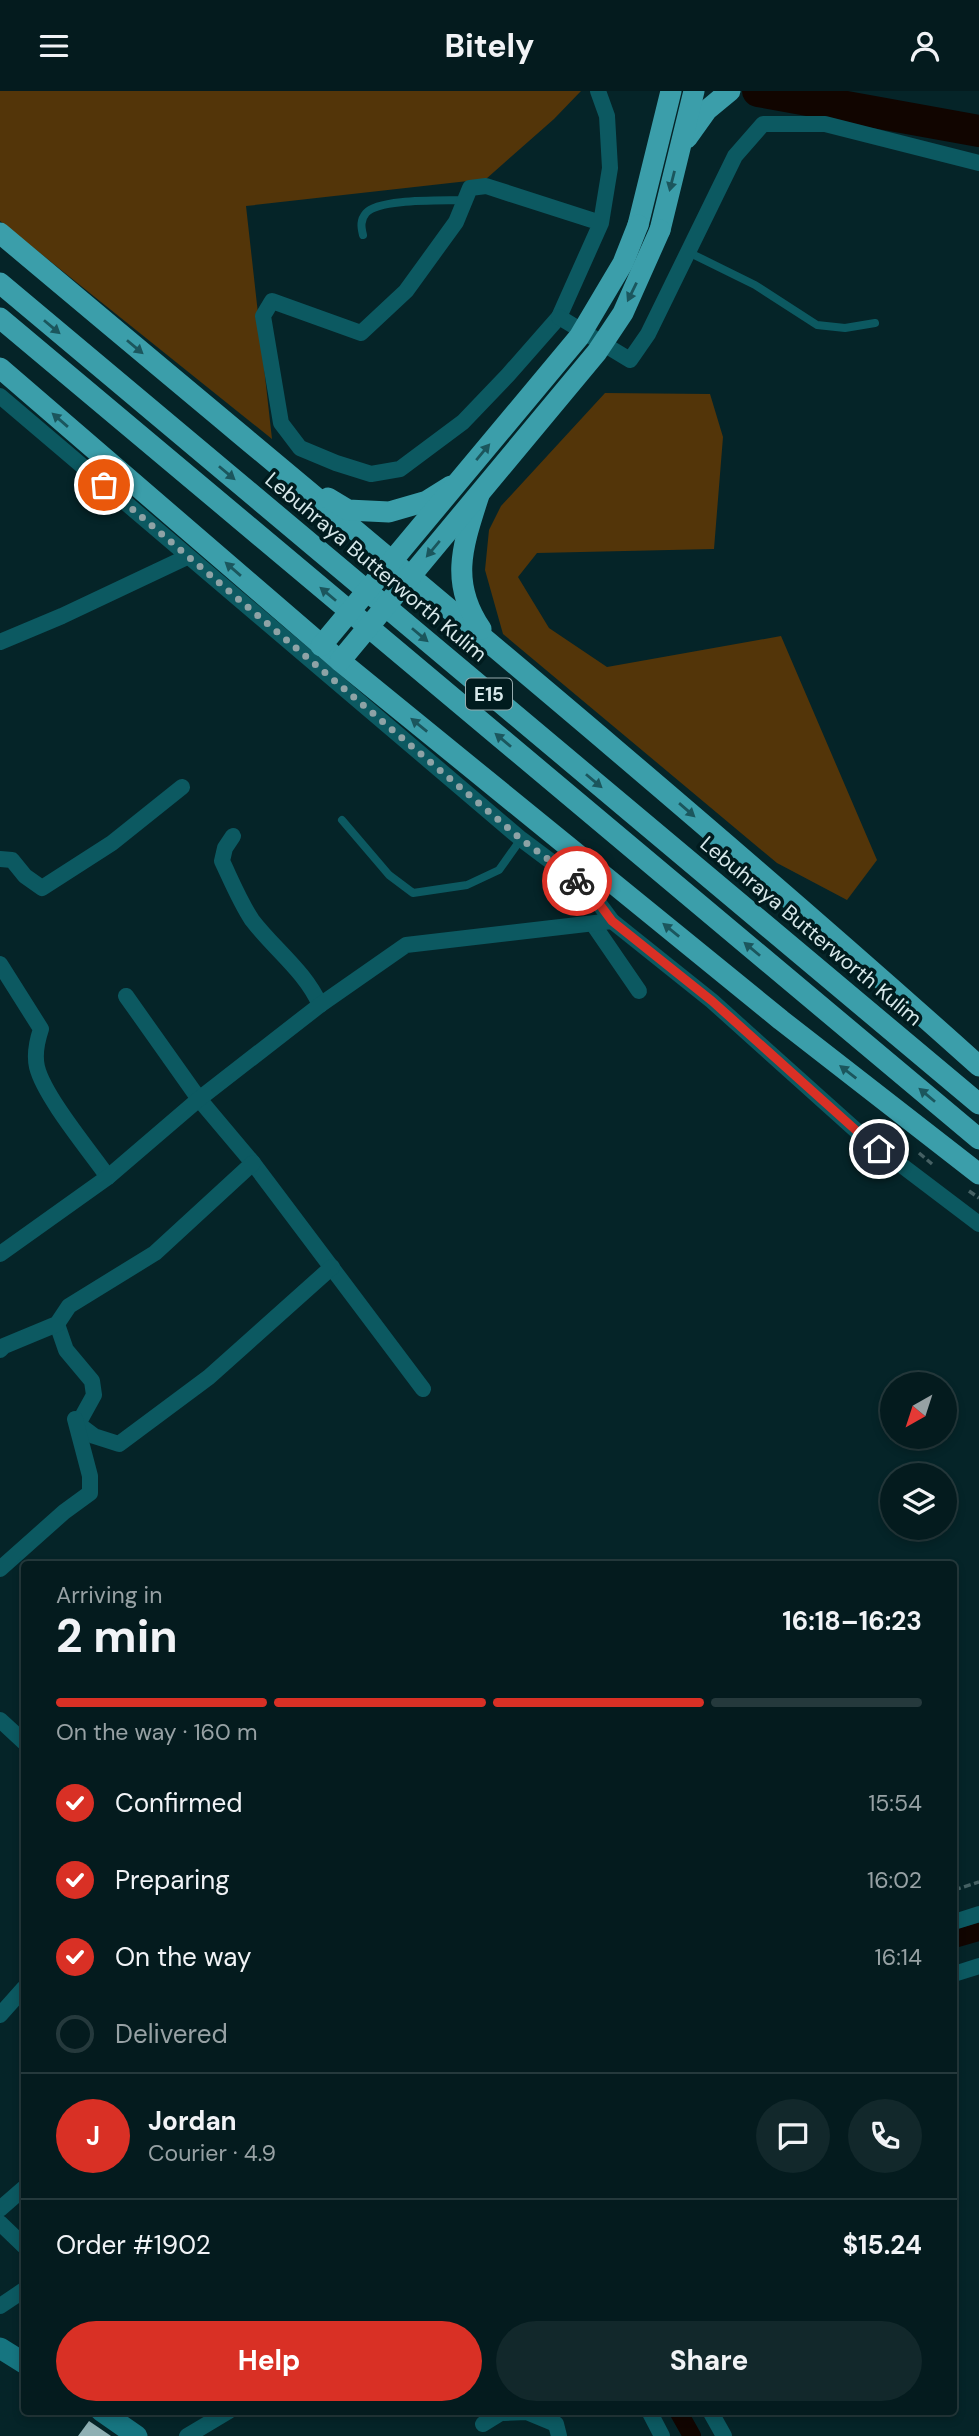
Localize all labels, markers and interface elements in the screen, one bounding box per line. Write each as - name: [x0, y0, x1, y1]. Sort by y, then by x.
- text: Bitely: [445, 25, 534, 67]
- icon: menu: [35, 27, 73, 65]
- icon: person: [906, 27, 944, 65]
- one-way arrow: [666, 170, 677, 192]
- one-way arrow: [627, 282, 638, 302]
- one-way arrow: [44, 319, 61, 334]
- one-way arrow: [126, 339, 144, 355]
- one-way arrow: [52, 413, 69, 428]
- one-way arrow: [475, 444, 490, 461]
- pin: [74, 455, 134, 515]
- icon: bag: [85, 466, 123, 504]
- one-way arrow: [217, 466, 235, 481]
- street label: Lebuhraya Butterworth Kulim: [259, 466, 493, 668]
- one-way arrow: [426, 540, 441, 558]
- one-way arrow: [224, 562, 241, 577]
- one-way arrow: [320, 587, 337, 602]
- one-way arrow: [410, 628, 428, 643]
- road number: E15: [466, 679, 512, 709]
- one-way arrow: [410, 717, 428, 732]
- one-way arrow: [494, 733, 511, 748]
- one-way arrow: [585, 774, 603, 789]
- one-way arrow: [678, 802, 696, 818]
- street label: Lebuhraya Butterworth Kulim: [694, 830, 928, 1032]
- courier: [542, 846, 612, 916]
- icon: bike: [558, 862, 596, 900]
- one-way arrow: [663, 923, 680, 938]
- one-way arrow: [744, 942, 761, 957]
- one-way arrow: [839, 1065, 857, 1080]
- one-way arrow: [918, 1088, 935, 1103]
- pin: [849, 1119, 909, 1179]
- icon: home: [860, 1130, 898, 1168]
- north arrow: [880, 1372, 957, 1449]
- map controls: [880, 1372, 957, 1540]
- button: layers: [880, 1463, 957, 1540]
- text: Arriving in: [56, 1580, 162, 1610]
- text: 16:18–16:23: [782, 1604, 922, 1638]
- text: 2 min: [56, 1606, 178, 1666]
- text: On the way · 160 m: [56, 1717, 257, 1747]
- icon: check: [56, 1784, 94, 1822]
- text: Confirmed: [115, 1786, 242, 1820]
- text: 15:54: [868, 1788, 922, 1818]
- icon: check: [56, 1861, 94, 1899]
- text: Preparing: [115, 1863, 230, 1897]
- text: 16:02: [867, 1865, 922, 1895]
- icon: check: [56, 1938, 94, 1976]
- text: On the way: [115, 1940, 251, 1974]
- text: 16:14: [875, 1942, 922, 1972]
- text: Delivered: [115, 2017, 228, 2051]
- button: chat: [756, 2099, 830, 2173]
- button: phone: [848, 2099, 922, 2173]
- text: Jordan: [148, 2104, 237, 2138]
- text: J: [86, 2119, 100, 2153]
- text: Courier · 4.9: [148, 2138, 276, 2168]
- text: Order #1902: [56, 2228, 211, 2262]
- text: $15.24: [842, 2228, 922, 2262]
- button: Help: [56, 2321, 482, 2401]
- button: Share: [496, 2321, 922, 2401]

